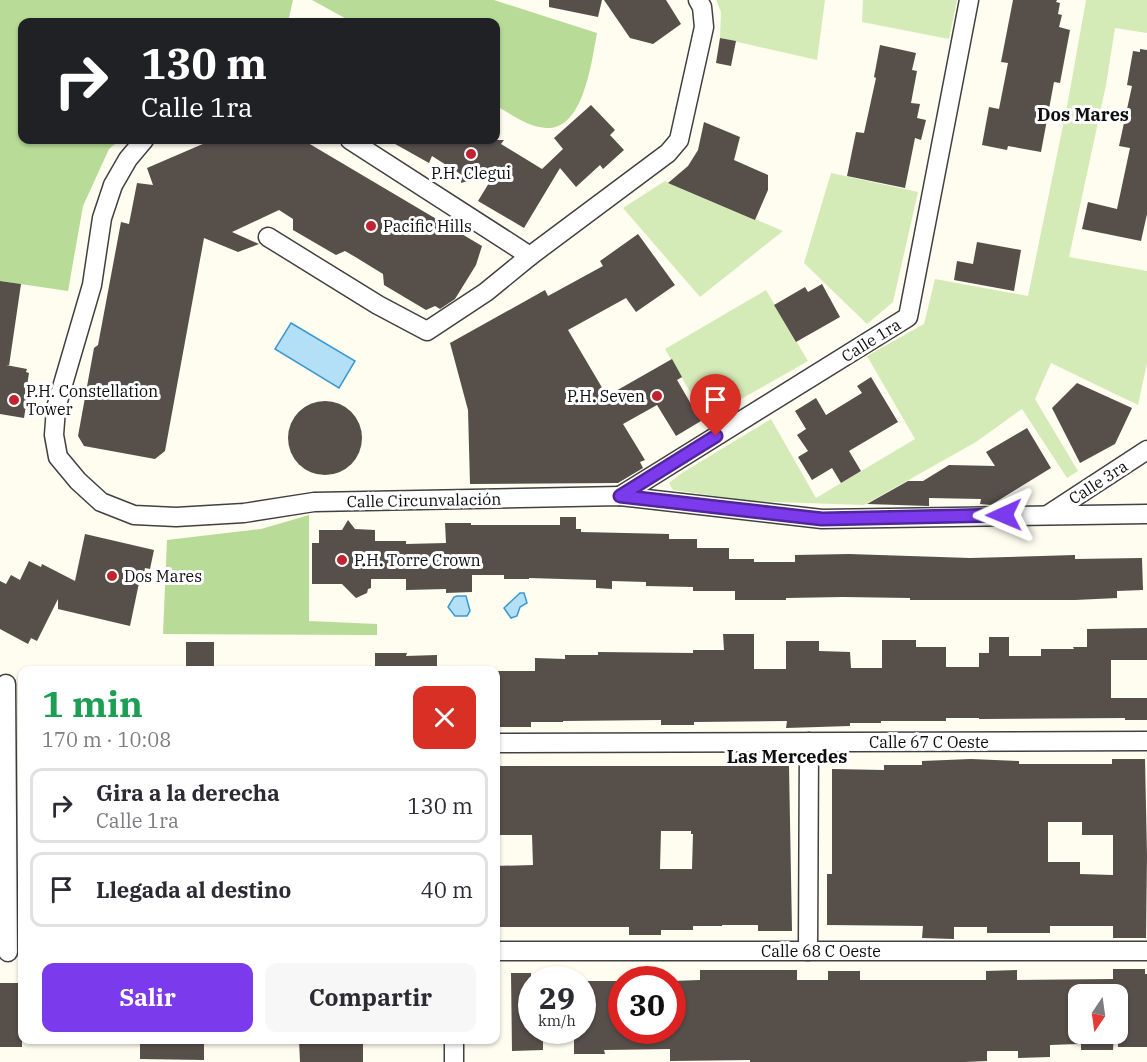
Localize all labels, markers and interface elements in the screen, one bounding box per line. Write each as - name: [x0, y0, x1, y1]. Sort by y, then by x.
- text: 130 m: [141, 36, 267, 91]
- icon: right: [42, 42, 120, 120]
- text: Calle 1ra: [141, 89, 253, 124]
- district label: Dos Mares: [1037, 103, 1129, 126]
- marker: P.H. Clegui: [464, 147, 478, 161]
- place label: P.H. Clegui: [431, 163, 511, 183]
- place label: Pacific Hills: [383, 216, 472, 236]
- marker: Pacific Hills: [364, 219, 378, 233]
- street label: Calle 1ra: [838, 314, 905, 366]
- pin: [690, 374, 741, 436]
- place label: P.H. Constellation Tower: [26, 381, 158, 419]
- icon: arrive: [699, 383, 732, 416]
- place label: P.H. Seven: [567, 386, 645, 406]
- marker: P.H. Seven: [650, 389, 664, 403]
- marker: P.H. Constellation Tower: [7, 393, 21, 407]
- street label: Calle 3ra: [1065, 455, 1131, 508]
- position arrow: [972, 483, 1036, 547]
- street label: Calle Circunvalación: [346, 489, 502, 511]
- place label: P.H. Torre Crown: [354, 550, 481, 570]
- marker: P.H. Torre Crown: [335, 553, 349, 567]
- place label: Dos Mares: [124, 566, 202, 586]
- marker: Dos Mares: [105, 569, 119, 583]
- text: 1 min: [42, 680, 143, 727]
- button: close: [413, 686, 476, 749]
- text: 170 m · 10:08: [42, 726, 171, 753]
- street label: Calle 67 C Oeste: [869, 732, 989, 752]
- district label: Las Mercedes: [727, 745, 847, 768]
- text: Gira a la derecha: [96, 778, 280, 807]
- icon: right: [45, 789, 78, 822]
- text: 130 m: [407, 791, 473, 820]
- text: Calle 1ra: [96, 807, 179, 834]
- icon: arrive: [45, 873, 78, 906]
- text: Llegada al destino: [96, 875, 291, 904]
- text: 40 m: [421, 875, 473, 904]
- street label: Calle 68 C Oeste: [761, 941, 881, 961]
- button: Salir: [42, 963, 253, 1032]
- button: Compartir: [265, 963, 476, 1032]
- speed limit sign: 30: [608, 966, 686, 1044]
- text: 29: [539, 978, 575, 1017]
- north arrow: [1068, 984, 1128, 1044]
- map controls: [1068, 984, 1128, 1044]
- text: km/h: [538, 1011, 576, 1030]

